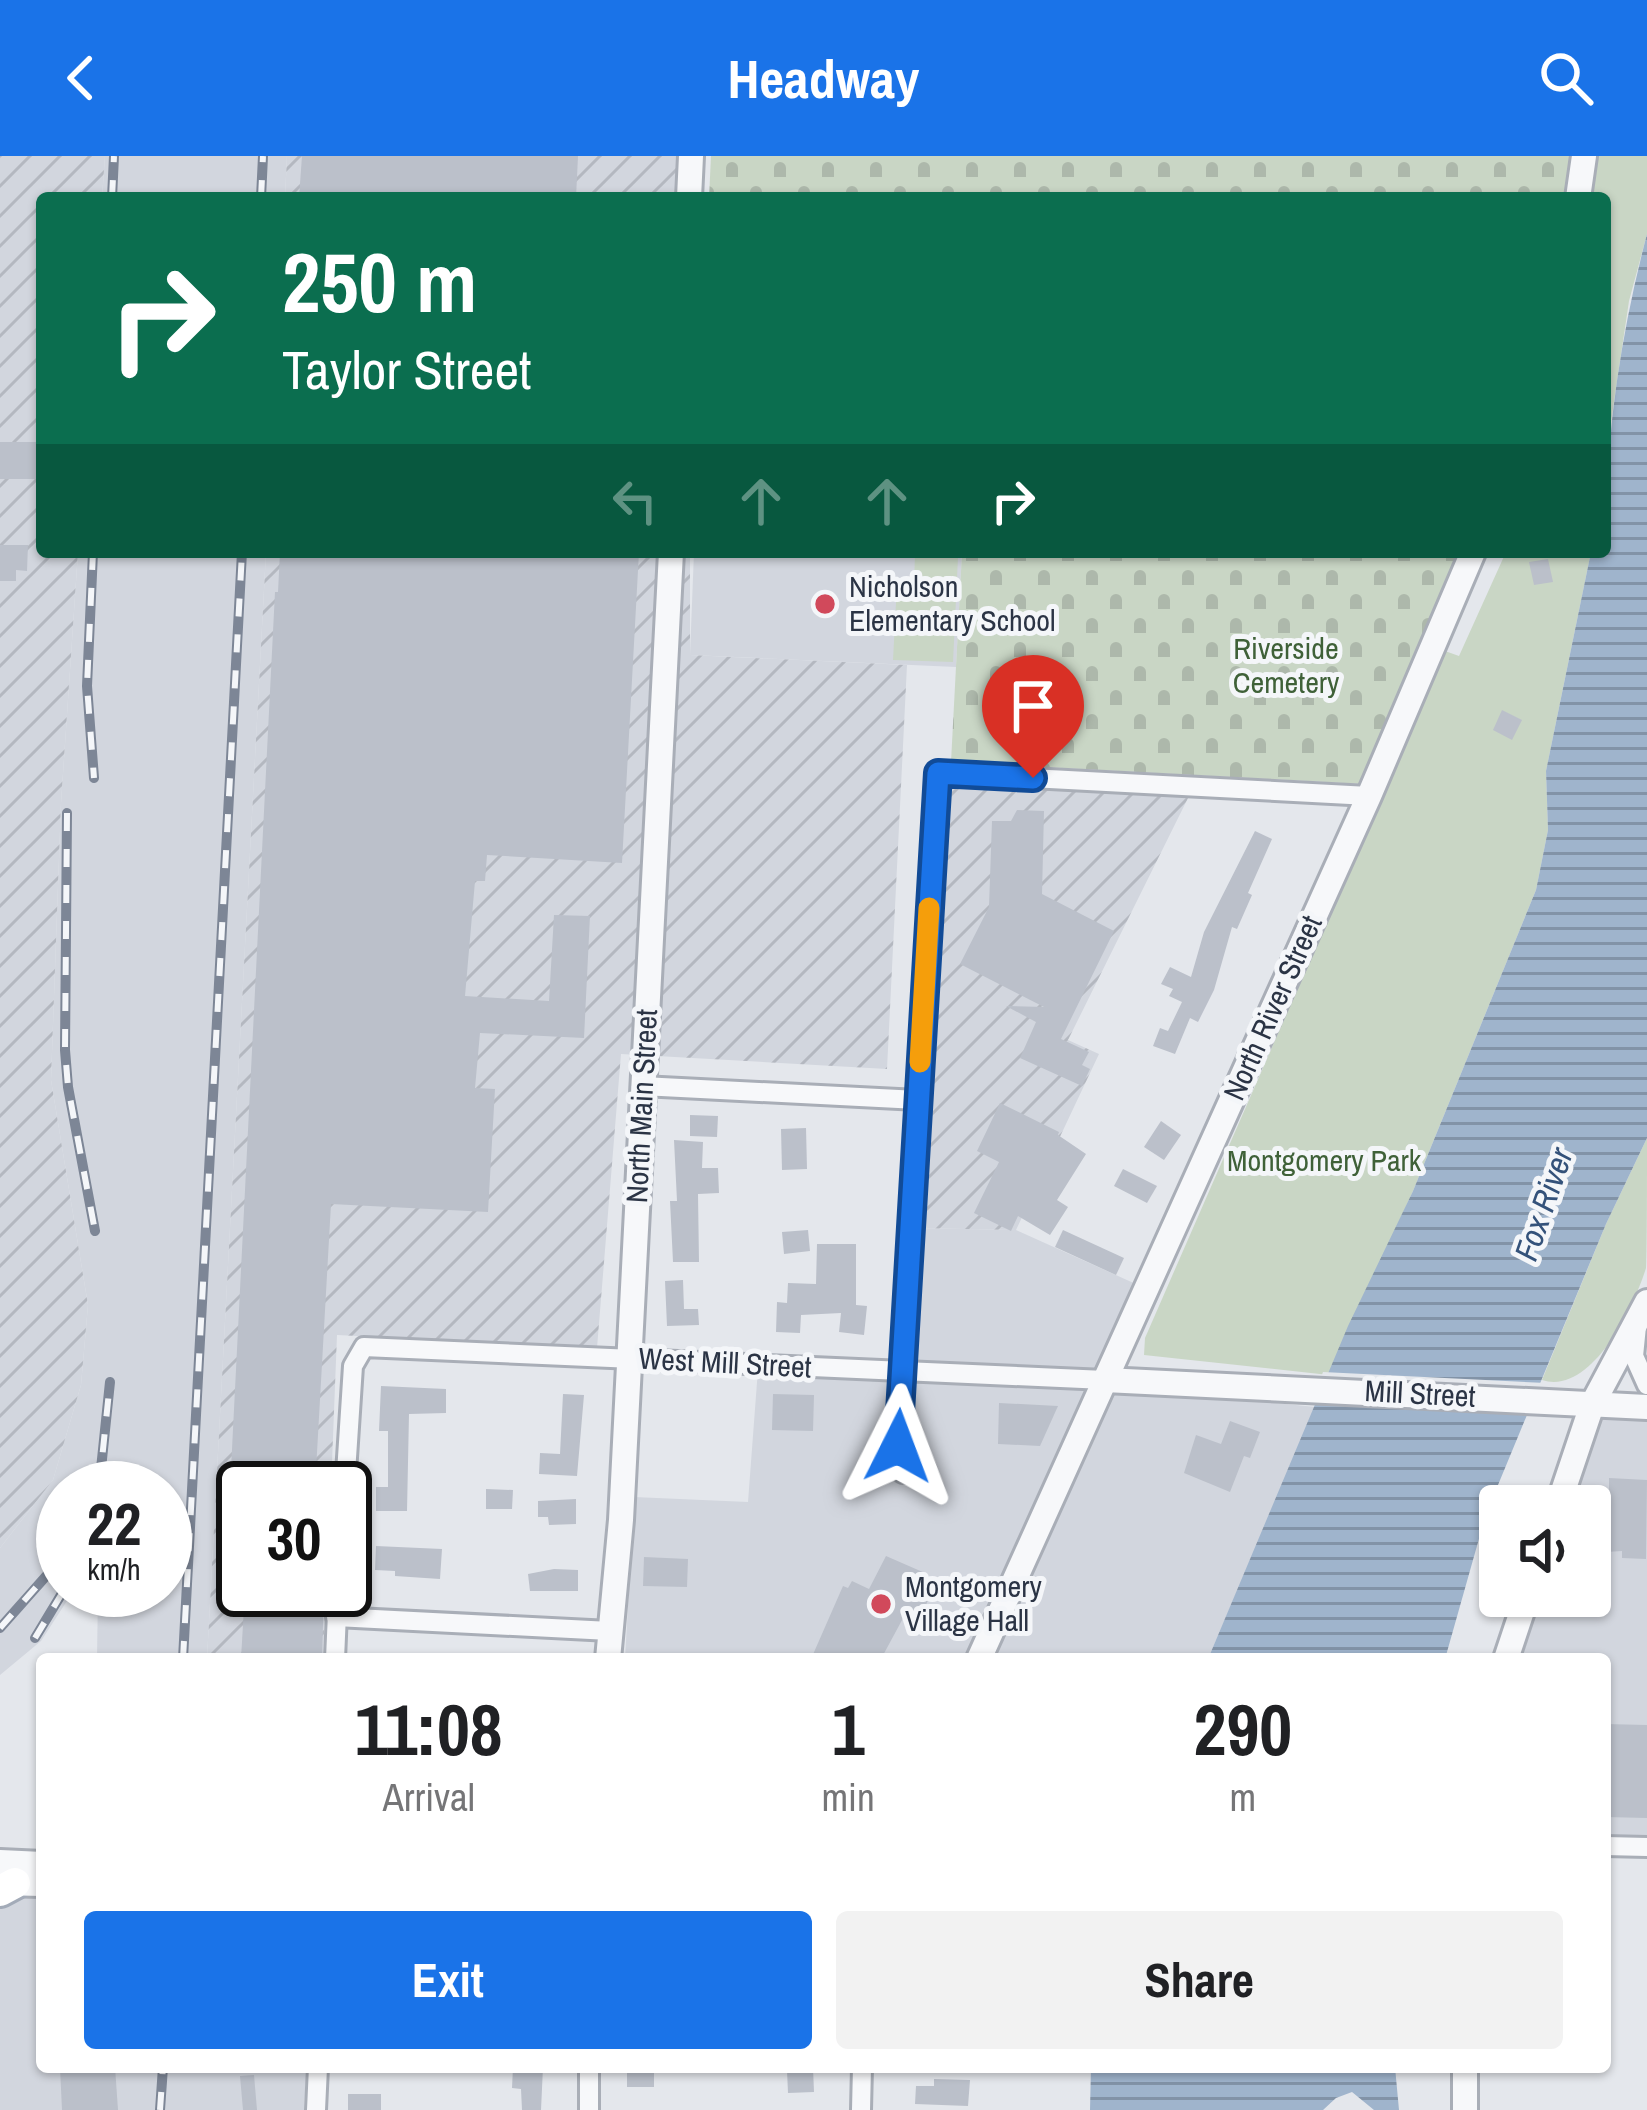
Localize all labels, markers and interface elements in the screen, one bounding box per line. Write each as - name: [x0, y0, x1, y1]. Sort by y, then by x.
- text: Headway: [728, 42, 919, 115]
- icon: back: [48, 45, 114, 111]
- icon: search: [1533, 45, 1599, 111]
- text: 250 m: [282, 225, 477, 338]
- icon: right: [84, 240, 240, 396]
- text: Taylor Street: [282, 333, 531, 406]
- icon: left: [602, 468, 668, 534]
- icon: ahead: [728, 468, 794, 534]
- icon: ahead: [854, 468, 920, 534]
- icon: right: [980, 468, 1046, 534]
- place label: Nicholson Elementary School: [849, 566, 1055, 640]
- marker: Nicholson Elementary School: [812, 591, 838, 617]
- park label: Riverside Cemetery: [1233, 628, 1340, 702]
- pin: [982, 655, 1084, 778]
- icon: arrive: [1000, 673, 1066, 739]
- street label: North River Street: [1213, 909, 1331, 1106]
- street label: North Main Street: [616, 1008, 666, 1204]
- park label: Montgomery Park: [1227, 1140, 1422, 1180]
- water label: Fox River: [1503, 1141, 1583, 1266]
- street label: West Mill Street: [638, 1337, 813, 1387]
- street label: Mill Street: [1364, 1370, 1477, 1416]
- position arrow: [835, 1383, 961, 1509]
- speed limit sign: 30: [216, 1461, 372, 1617]
- text: 22: [87, 1483, 141, 1564]
- map controls: [1479, 1485, 1611, 1617]
- button: sound: [1479, 1485, 1611, 1617]
- text: km/h: [87, 1549, 141, 1589]
- place label: Montgomery Village Hall: [905, 1566, 1042, 1640]
- marker: Montgomery Village Hall: [868, 1591, 894, 1617]
- text: 11:08: [355, 1680, 503, 1777]
- text: 1: [832, 1680, 865, 1777]
- text: 290: [1194, 1680, 1292, 1777]
- text: Arrival: [383, 1771, 475, 1823]
- text: min: [821, 1771, 875, 1823]
- text: m: [1230, 1771, 1256, 1823]
- button: Exit: [84, 1911, 812, 2049]
- button: Share: [836, 1911, 1563, 2049]

